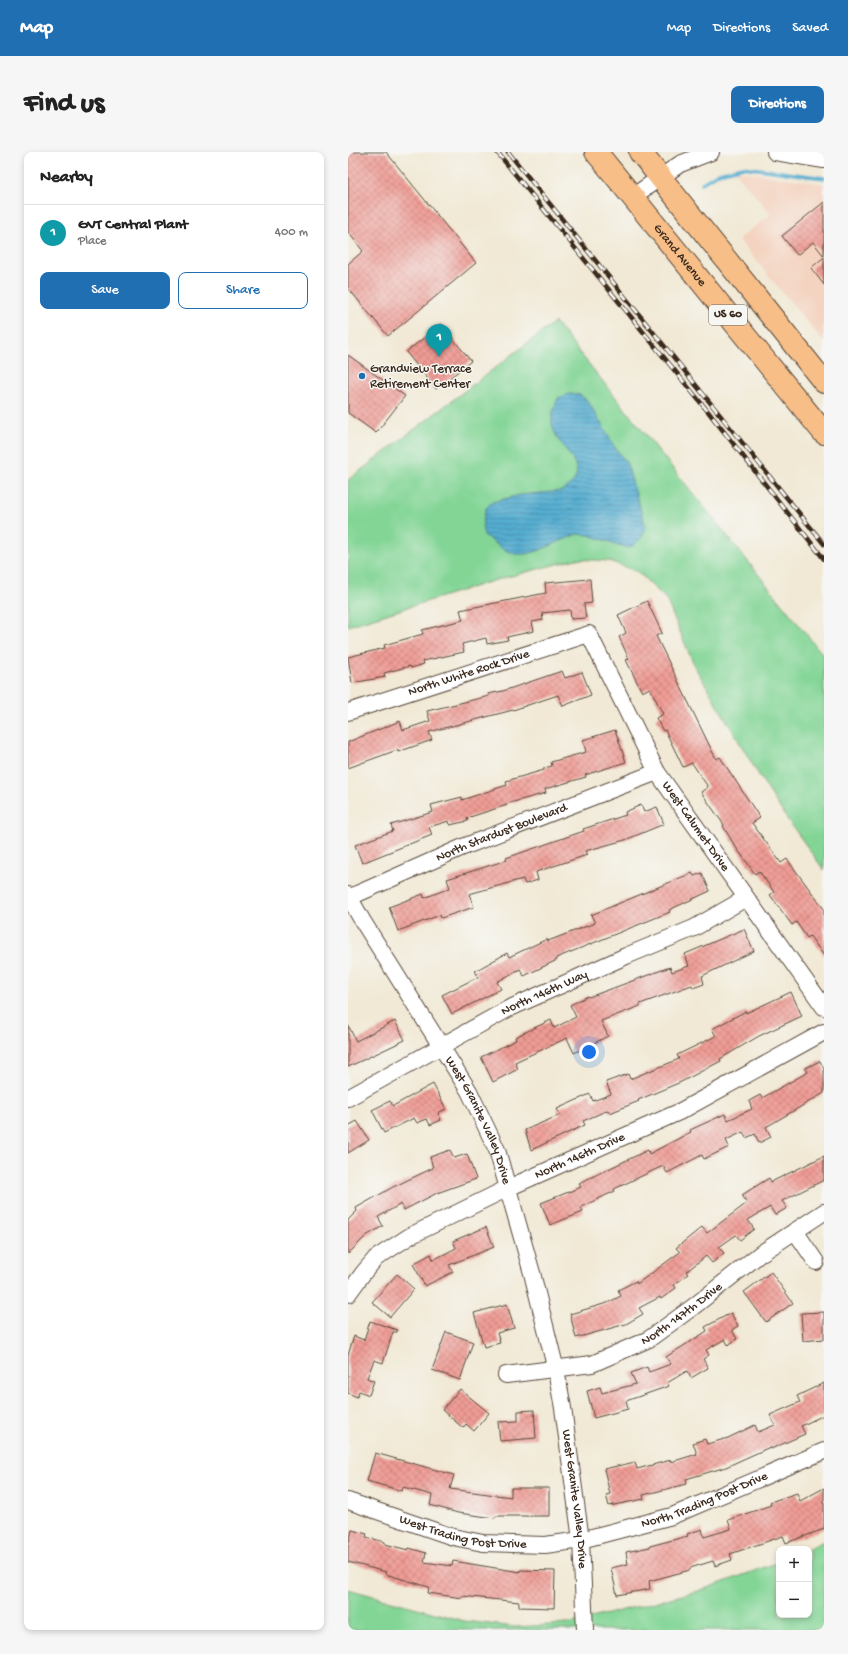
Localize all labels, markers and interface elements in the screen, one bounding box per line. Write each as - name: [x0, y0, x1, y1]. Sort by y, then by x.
- text: Map: [20, 17, 53, 40]
- text: Map: [667, 20, 691, 37]
- text: Directions: [713, 20, 770, 37]
- text: Saved: [792, 20, 828, 37]
- button: Directions: [731, 86, 824, 123]
- text: Find us: [24, 88, 104, 121]
- text: Nearby: [40, 168, 93, 188]
- text: GVT Central Plant: [78, 216, 188, 234]
- street label: Grand Avenue: [650, 221, 710, 290]
- text: 1: [50, 225, 56, 240]
- text: 400 m: [275, 225, 308, 240]
- text: Place: [78, 234, 106, 249]
- button: Save: [40, 272, 170, 309]
- button: Share: [178, 272, 308, 309]
- road number: US 60: [709, 305, 747, 325]
- pin: 1: [426, 324, 452, 357]
- place label: Grandview Terrace Retirement Center: [370, 362, 472, 392]
- marker: Grandview Terrace Retirement Center: [357, 371, 367, 381]
- street label: North White Rock Drive: [406, 646, 532, 700]
- street label: West Calumet Drive: [659, 779, 733, 875]
- street label: North Stardust Boulevard: [434, 799, 571, 865]
- street label: North 146th Way: [498, 966, 591, 1019]
- your location: [579, 1042, 599, 1062]
- street label: West Granite Valley Drive: [442, 1054, 514, 1186]
- street label: North 146th Drive: [533, 1129, 628, 1183]
- street label: North 147th Drive: [639, 1279, 726, 1349]
- street label: West Granite Valley Drive: [559, 1429, 590, 1569]
- street label: North Trading Post Drive: [640, 1468, 770, 1531]
- street label: West Trading Post Drive: [397, 1512, 527, 1552]
- map controls: [776, 1546, 812, 1618]
- button: +: [776, 1546, 812, 1582]
- button: −: [776, 1582, 812, 1618]

